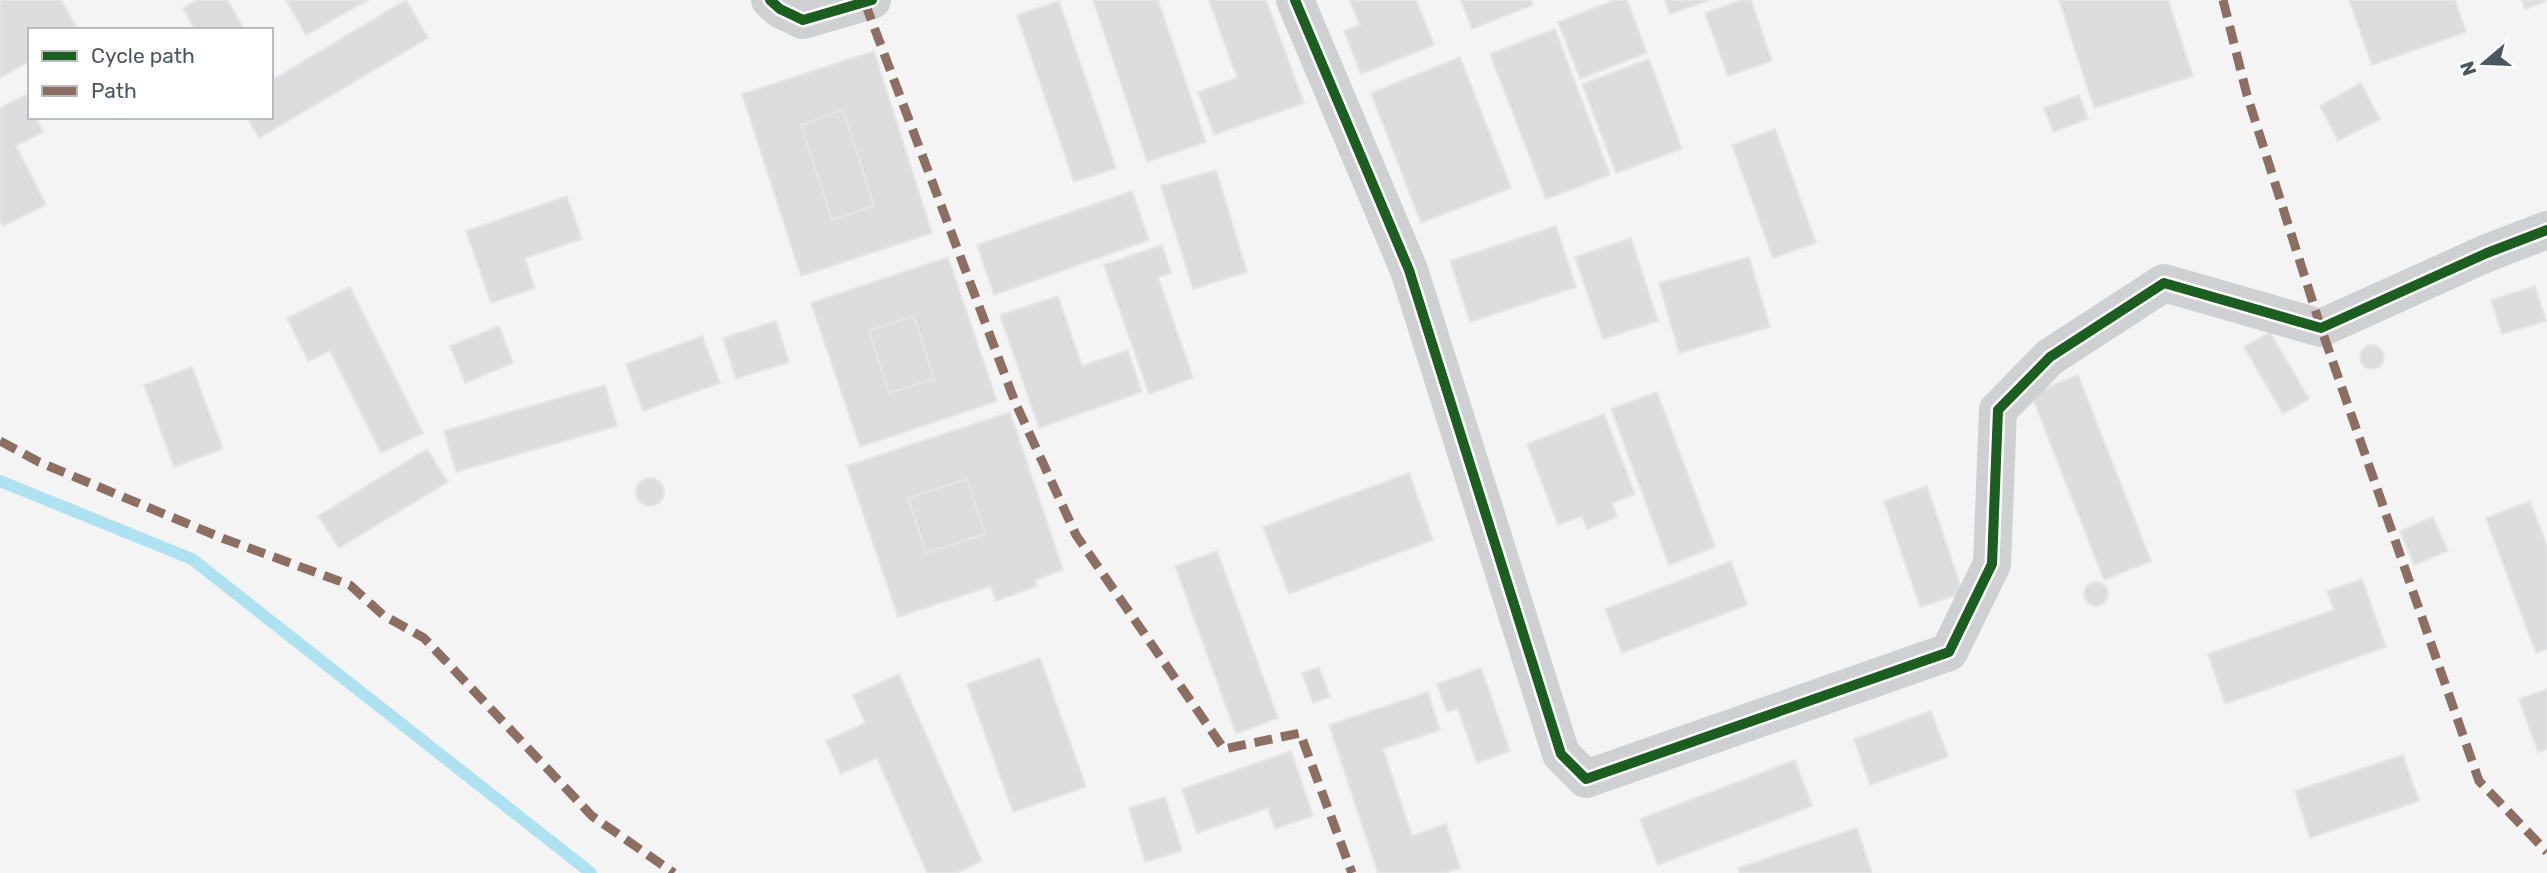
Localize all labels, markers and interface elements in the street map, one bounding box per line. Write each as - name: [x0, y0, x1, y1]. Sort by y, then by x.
- legend: [28, 28, 273, 119]
- north arrow: [2449, 28, 2519, 98]
- text: Cycle path: [91, 43, 195, 68]
- text: N: [2455, 58, 2481, 79]
- text: Path: [91, 78, 137, 103]

